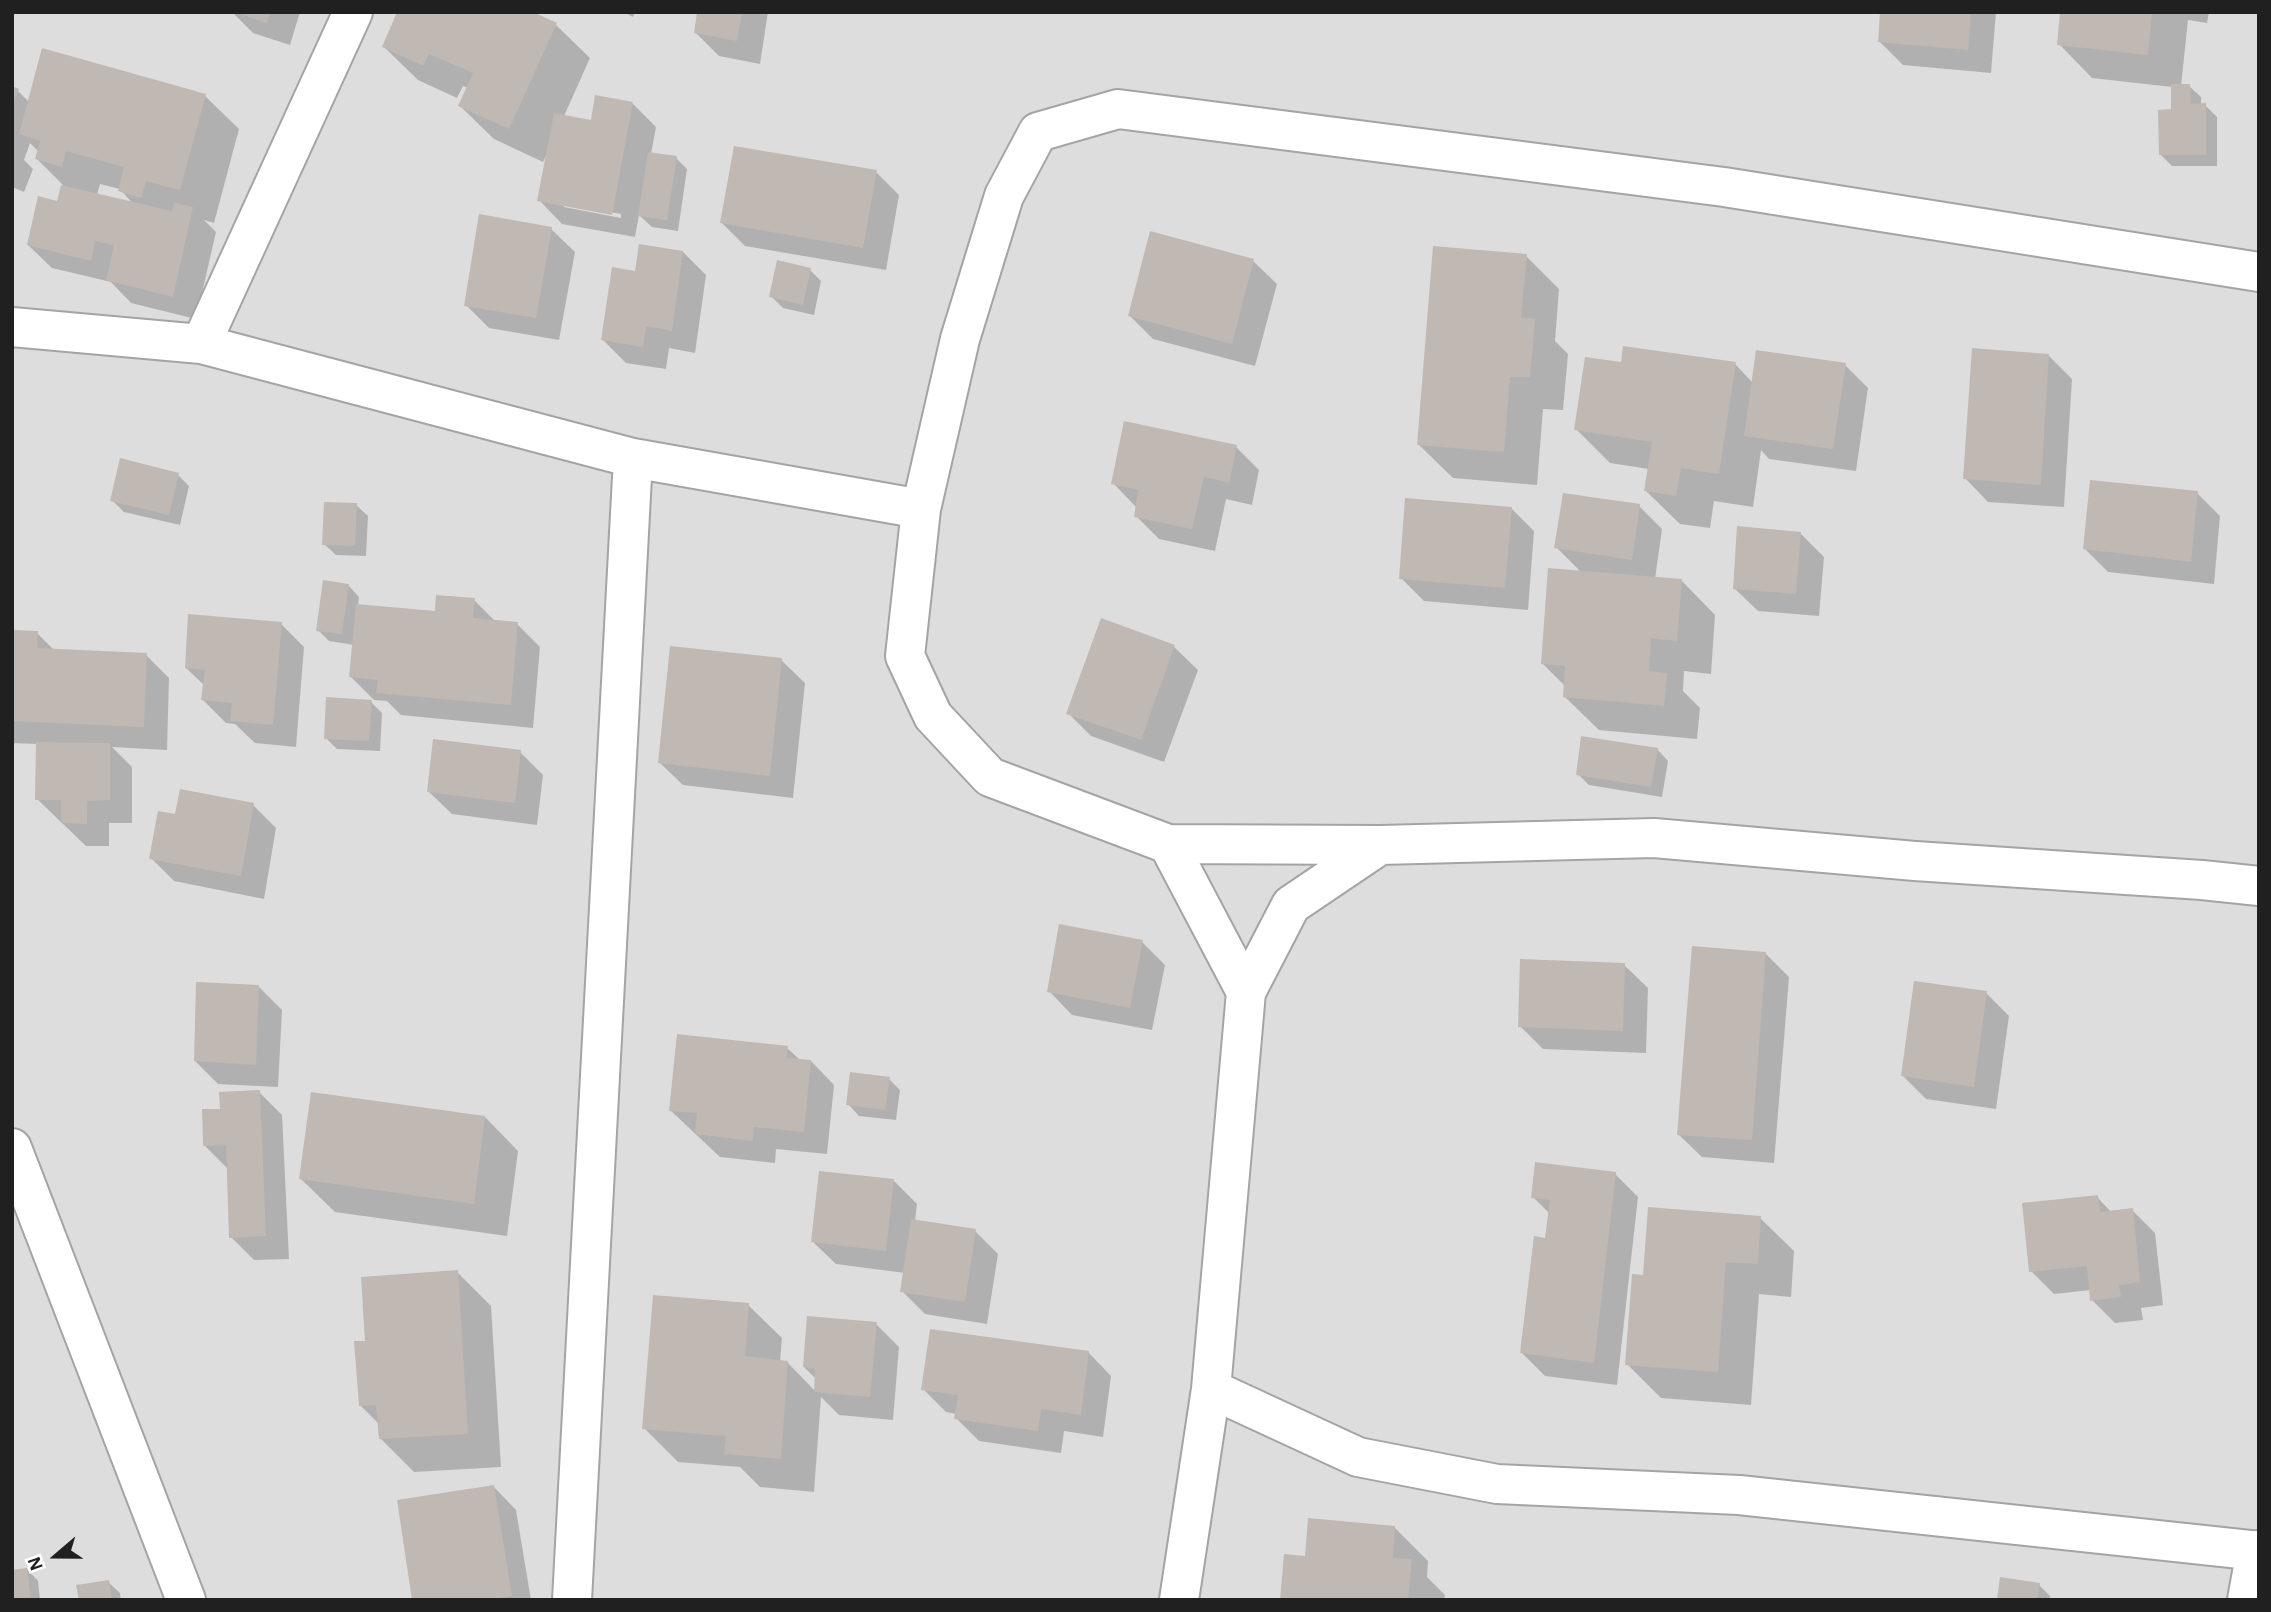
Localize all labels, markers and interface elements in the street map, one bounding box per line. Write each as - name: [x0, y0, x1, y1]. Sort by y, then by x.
- north arrow: [21, 1521, 91, 1591]
- text: N: [25, 1554, 47, 1573]

